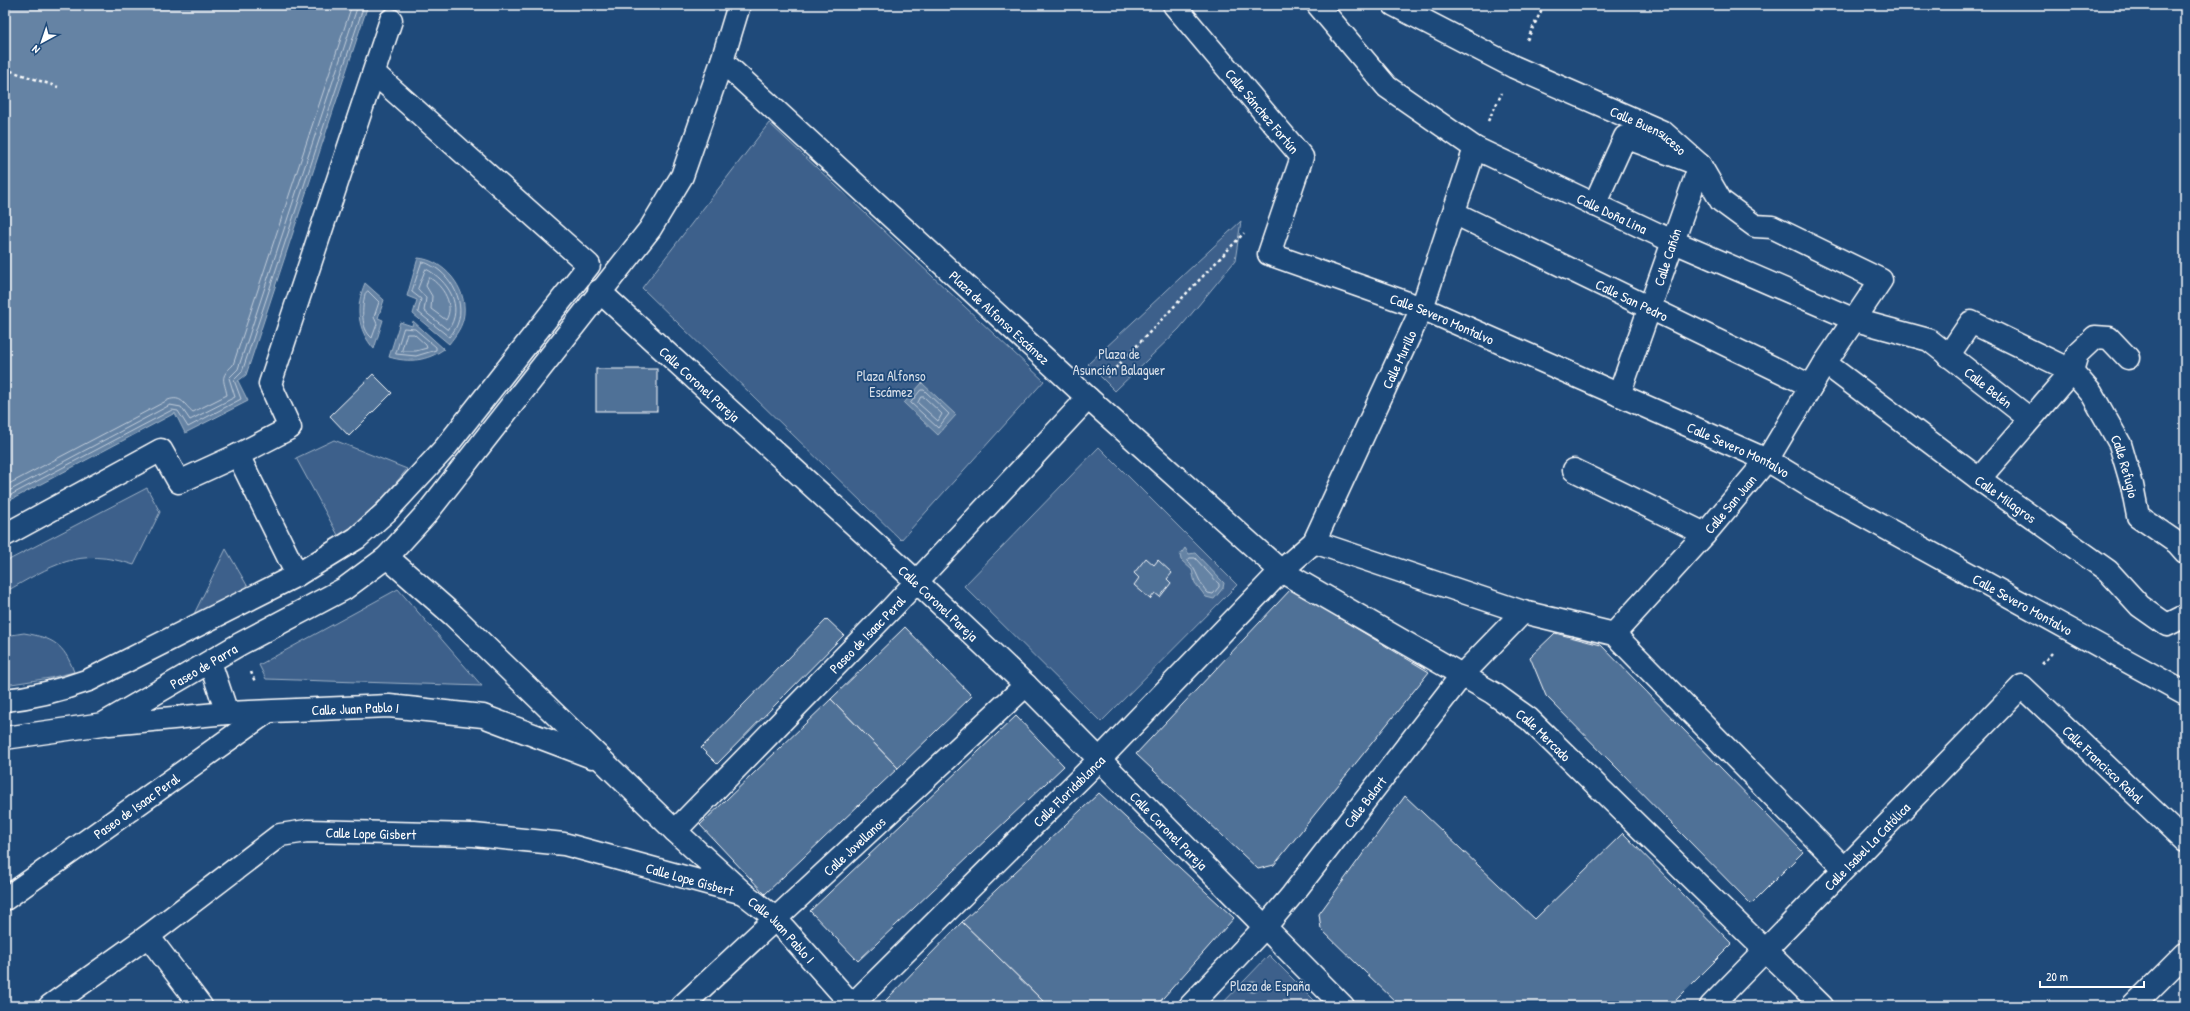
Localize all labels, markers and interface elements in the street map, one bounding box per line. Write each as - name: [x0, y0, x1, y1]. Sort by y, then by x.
- north arrow: [22, 22, 62, 62]
- text: N: [29, 42, 42, 57]
- street label: Calle Sánchez Fortún: [1222, 64, 1304, 157]
- street label: Calle Buensuceso: [1607, 101, 1691, 159]
- street label: Calle Doña Lina: [1574, 188, 1651, 238]
- street label: Calle Cañón: [1649, 226, 1685, 288]
- street label: Plaza de Alfonso Escámez: [946, 266, 1055, 368]
- street label: Calle San Pedro: [1593, 274, 1672, 325]
- street label: Calle Severo Montalvo: [1388, 288, 1498, 348]
- street label: Calle Murillo: [1377, 327, 1420, 391]
- street label: Calle Coronel Pareja: [656, 342, 745, 426]
- park label: Plaza de Asunción Balaguer: [1073, 344, 1166, 380]
- street label: Calle Belén: [1961, 362, 2017, 412]
- park label: Plaza Alfonso Escámez: [856, 366, 926, 401]
- street label: Calle Severo Montalvo: [1684, 417, 1794, 481]
- street label: Calle Refugio: [2107, 431, 2144, 500]
- street label: Calle San Juan: [1700, 470, 1760, 538]
- street label: Calle Milagros: [1971, 470, 2041, 527]
- street label: Calle Coronel Pareja: [895, 560, 983, 645]
- street label: Calle Severo Montalvo: [1970, 569, 2077, 639]
- street label: Paseo de Isaac Peral: [825, 591, 909, 677]
- street label: Paseo de Parra: [166, 638, 241, 693]
- street label: Calle Juan Pablo I: [311, 696, 400, 719]
- street label: Calle Mercado: [1513, 703, 1576, 765]
- street label: Calle Francisco Rabal: [2059, 720, 2149, 807]
- street label: Calle Floridablanca: [1028, 750, 1109, 831]
- street label: Paseo de Isaac Peral: [89, 768, 183, 843]
- street label: Calle Balart: [1338, 772, 1390, 831]
- street label: Calle Coronel Pareja: [1126, 787, 1213, 874]
- street label: Calle Isabel La Católica: [1819, 798, 1914, 894]
- street label: Calle Jovellanos: [818, 812, 889, 880]
- street label: Calle Lope Gisbert: [326, 822, 417, 843]
- street label: Calle Lope Gisbert: [644, 857, 736, 900]
- street label: Calle Juan Pablo I: [745, 891, 820, 967]
- scale bar: [2040, 963, 2144, 989]
- text: 20 m: [2046, 968, 2068, 985]
- park label: Plaza de España: [1230, 976, 1310, 996]

